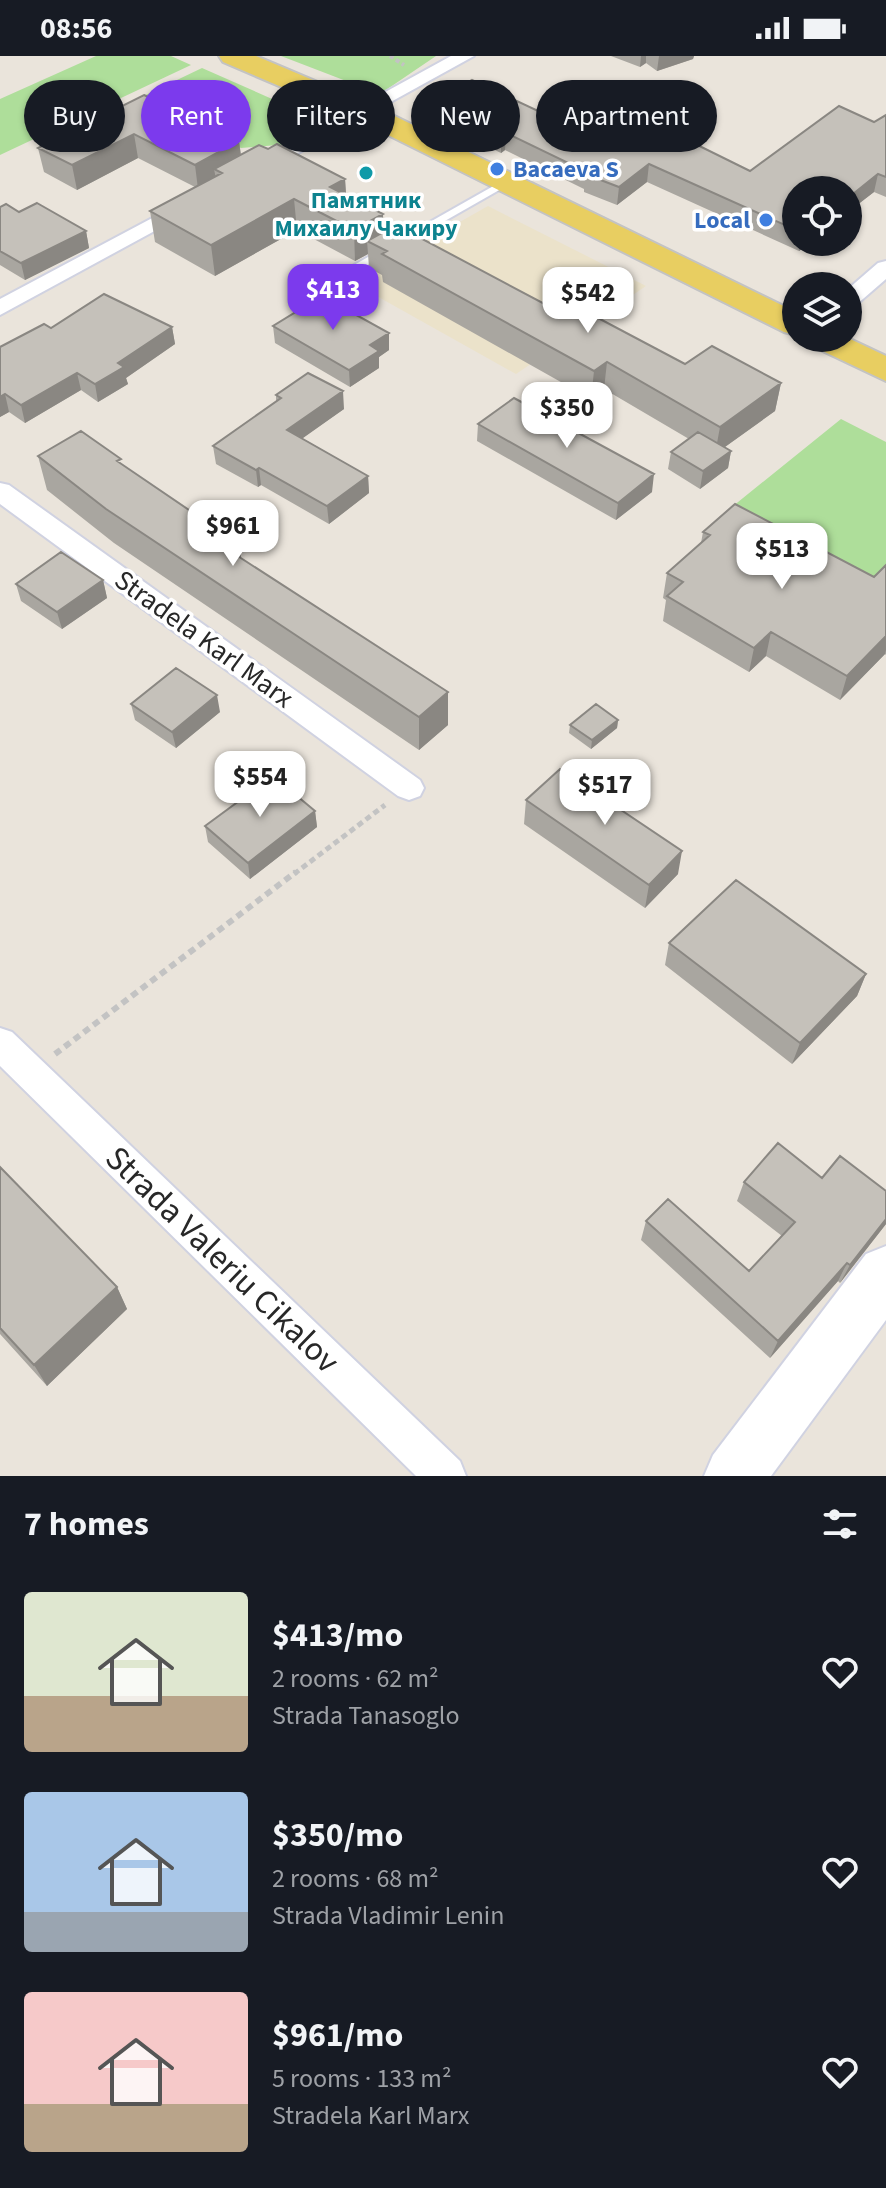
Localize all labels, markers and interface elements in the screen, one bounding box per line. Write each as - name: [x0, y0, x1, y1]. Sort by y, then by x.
- text: 08:56: [40, 7, 112, 50]
- chip: Buy: [24, 80, 125, 152]
- chip: Rent: [141, 80, 251, 152]
- chip: Filters: [267, 80, 395, 152]
- chip: New: [411, 80, 520, 152]
- chip: Apartment: [536, 80, 717, 152]
- place label: Bacaeva S: [513, 152, 619, 187]
- marker: Bacaeva S: [488, 160, 506, 178]
- marker: Памятник Михаилу Чакиру: [357, 164, 375, 182]
- map controls: [782, 176, 862, 352]
- button: locate: [782, 176, 862, 256]
- place label: Памятник Михаилу Чакиру: [274, 183, 458, 246]
- place label: Local: [694, 203, 750, 238]
- marker: Local: [757, 211, 775, 229]
- pin: $413: [286, 264, 380, 332]
- pin: $542: [541, 267, 635, 335]
- text: $413: [306, 271, 360, 308]
- button: layers: [782, 272, 862, 352]
- text: $542: [561, 274, 615, 311]
- pin: $350: [520, 382, 614, 450]
- text: $350: [540, 389, 594, 426]
- pin: $961: [186, 500, 280, 568]
- text: $961: [206, 507, 260, 544]
- pin: $513: [735, 523, 829, 591]
- text: $513: [755, 530, 809, 567]
- street label: Stradela Karl Marx: [106, 560, 302, 718]
- pin: $554: [213, 751, 307, 819]
- text: $554: [233, 758, 287, 795]
- pin: $517: [558, 759, 652, 827]
- text: $517: [578, 766, 632, 803]
- street label: Strada Valeriu Cikalov: [94, 1135, 350, 1385]
- text: 7 homes: [24, 1500, 149, 1549]
- icon: filters: [818, 1502, 862, 1546]
- text: $413/mo: [272, 1611, 403, 1660]
- icon: home: [88, 1624, 184, 1720]
- icon: heart: [818, 1650, 862, 1694]
- text: 2 rooms · 62 m²: [272, 1660, 439, 1697]
- text: Strada Tanasoglo: [272, 1697, 460, 1734]
- text: $350/mo: [272, 1811, 403, 1860]
- icon: home: [88, 1824, 184, 1920]
- icon: heart: [818, 1850, 862, 1894]
- text: 2 rooms · 68 m²: [272, 1860, 439, 1897]
- text: Strada Vladimir Lenin: [272, 1897, 505, 1934]
- text: $961/mo: [272, 2011, 403, 2060]
- icon: home: [88, 2024, 184, 2120]
- icon: heart: [818, 2050, 862, 2094]
- text: 5 rooms · 133 m²: [272, 2060, 451, 2097]
- text: Stradela Karl Marx: [272, 2097, 469, 2134]

